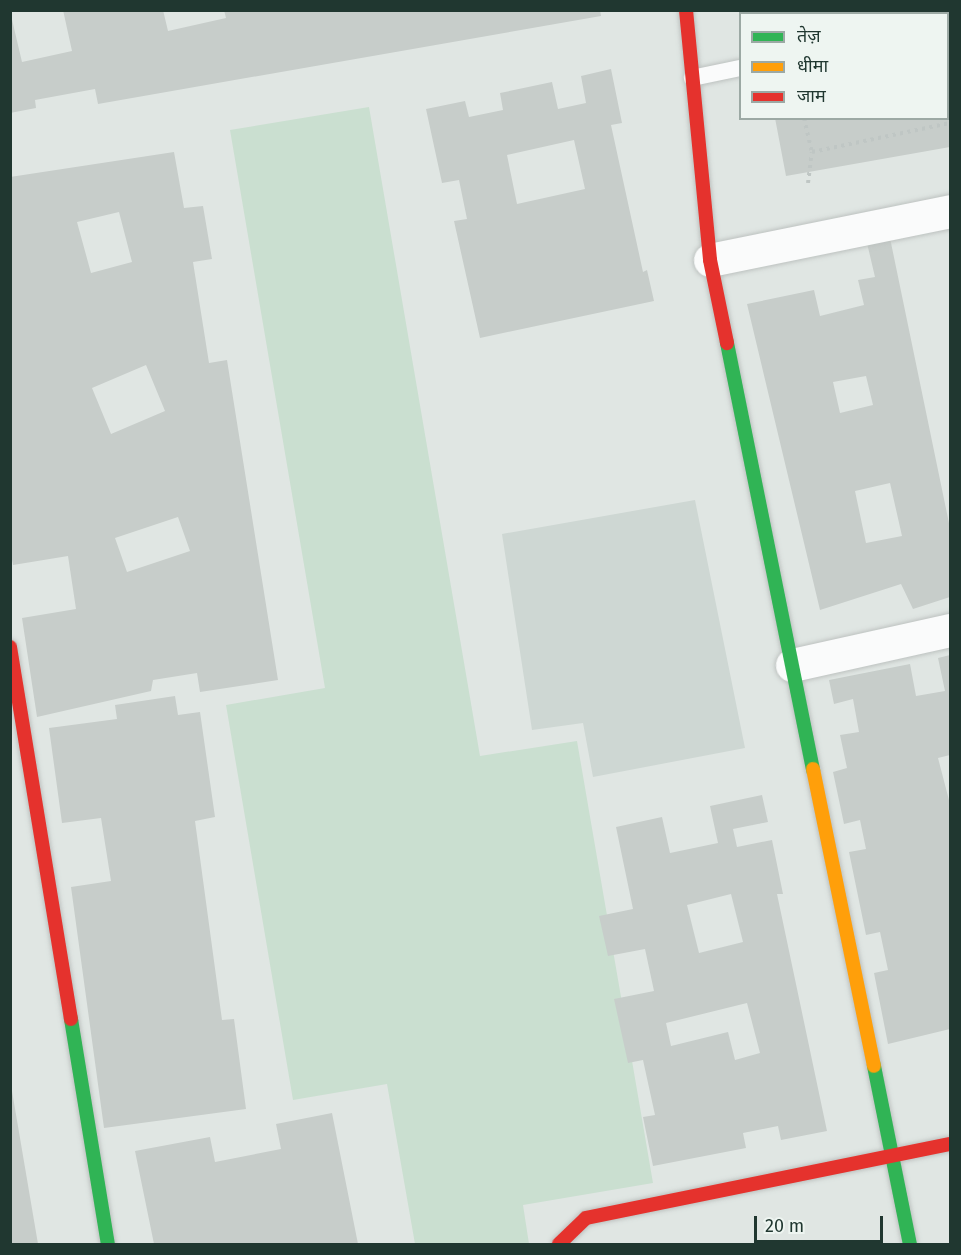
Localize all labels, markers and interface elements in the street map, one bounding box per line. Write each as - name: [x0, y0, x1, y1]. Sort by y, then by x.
- legend: [739, 12, 949, 120]
- text: तेज़: [797, 25, 821, 47]
- text: धीमा: [797, 55, 828, 77]
- text: जाम: [797, 85, 826, 107]
- scale bar: [757, 1204, 886, 1242]
- text: 20 m: [765, 1215, 804, 1237]

